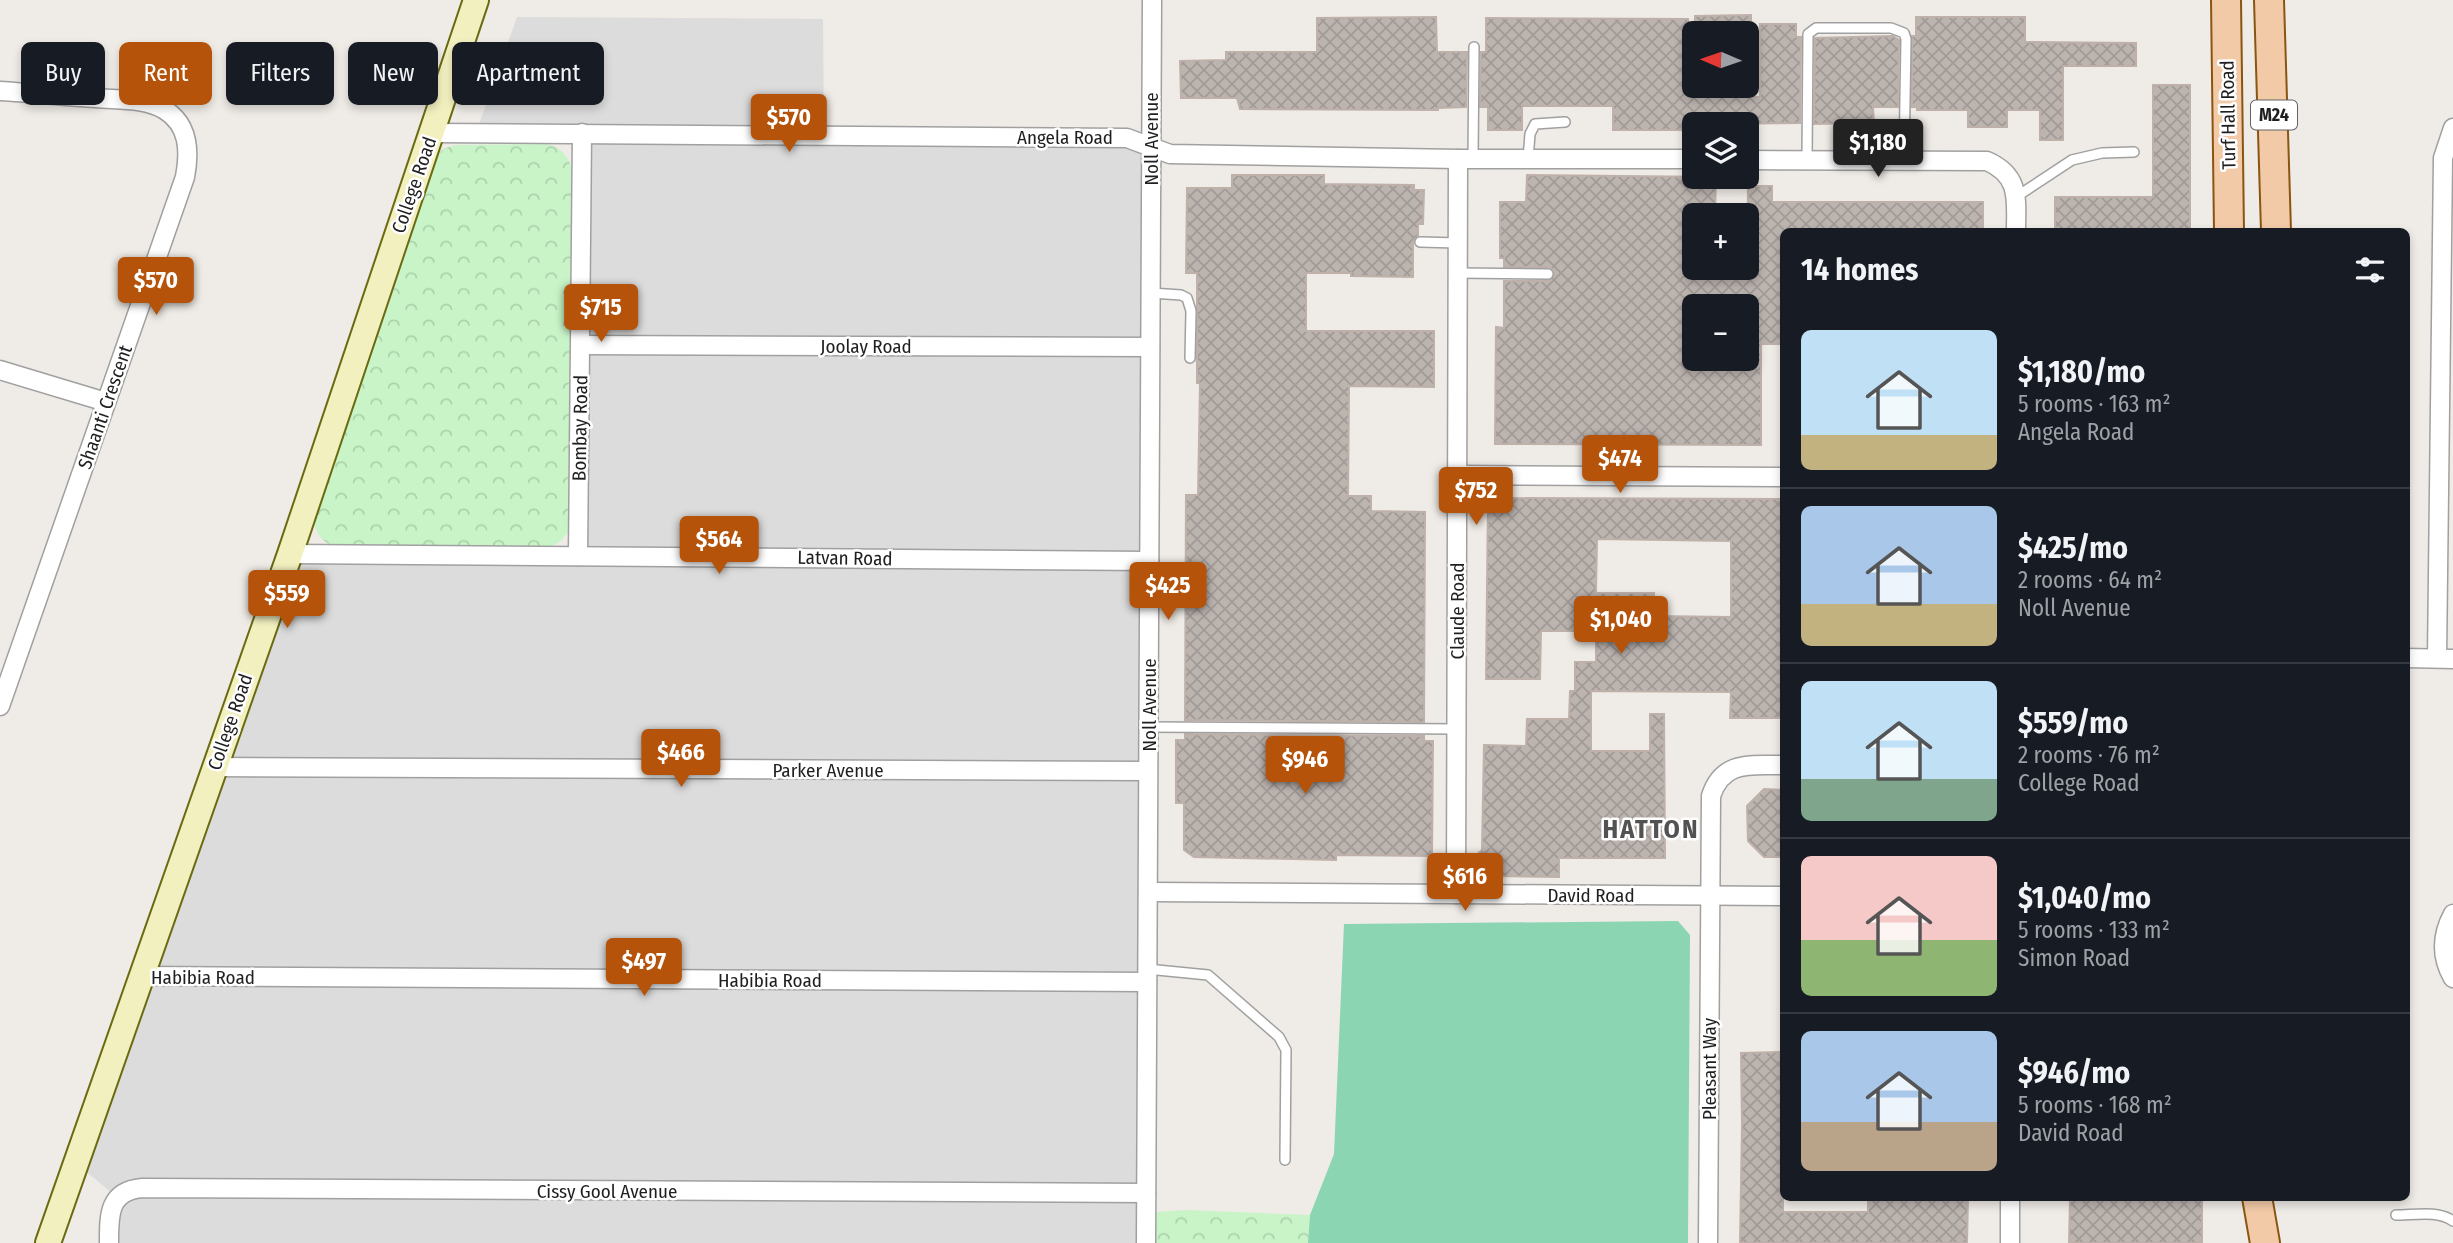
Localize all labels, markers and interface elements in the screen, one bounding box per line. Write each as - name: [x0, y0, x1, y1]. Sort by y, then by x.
- north arrow: [1682, 21, 1759, 98]
- map controls: [1682, 21, 1759, 371]
- chip: Buy: [21, 42, 105, 105]
- chip: Rent: [119, 42, 212, 105]
- chip: Filters: [226, 42, 334, 105]
- chip: New: [348, 42, 438, 105]
- chip: Apartment: [452, 42, 604, 105]
- street label: Turf Hall Road: [2216, 60, 2240, 170]
- street label: Noll Avenue: [1140, 92, 1163, 186]
- pin: $570: [748, 94, 830, 154]
- road number: M24: [2251, 100, 2297, 130]
- text: $570: [767, 103, 811, 131]
- button: layers: [1682, 112, 1759, 189]
- pin: $1,180: [1821, 120, 1935, 179]
- street label: Angela Road: [1017, 126, 1113, 149]
- text: $1,180: [1849, 128, 1907, 156]
- street label: College Road: [387, 134, 441, 236]
- button: +: [1682, 203, 1759, 280]
- icon: filters: [2351, 251, 2389, 289]
- text: 14 homes: [1801, 252, 1918, 288]
- pin: $570: [115, 258, 197, 317]
- text: $570: [134, 266, 178, 294]
- pin: $715: [560, 284, 642, 344]
- text: $715: [580, 293, 622, 321]
- button: −: [1682, 294, 1759, 371]
- street label: Joolay Road: [820, 335, 912, 358]
- street label: Shaanti Crescent: [73, 341, 137, 472]
- text: $1,180/mo: [2018, 354, 2145, 390]
- icon: home: [1857, 358, 1941, 442]
- street label: Bombay Road: [568, 375, 592, 481]
- text: 5 rooms · 163 m²: [2018, 390, 2171, 418]
- text: Angela Road: [2018, 418, 2134, 446]
- pin: $474: [1579, 435, 1661, 495]
- text: $474: [1598, 444, 1642, 472]
- pin: $752: [1435, 468, 1517, 527]
- text: $752: [1455, 476, 1497, 504]
- pin: $564: [678, 516, 760, 576]
- text: $564: [696, 525, 742, 553]
- text: $425/mo: [2018, 530, 2128, 566]
- icon: home: [1857, 534, 1941, 618]
- street label: Latvan Road: [797, 546, 893, 570]
- pin: $425: [1127, 562, 1209, 622]
- street label: Claude Road: [1446, 562, 1469, 660]
- text: 2 rooms · 64 m²: [2018, 566, 2162, 594]
- pin: $559: [246, 570, 328, 630]
- text: $425: [1146, 571, 1190, 599]
- text: $559: [264, 579, 310, 607]
- text: Noll Avenue: [2018, 594, 2131, 622]
- pin: $1,040: [1564, 596, 1678, 656]
- text: $1,040: [1590, 605, 1652, 633]
- street label: Noll Avenue: [1138, 658, 1161, 752]
- street label: College Road: [203, 671, 257, 773]
- text: $559/mo: [2018, 705, 2128, 741]
- icon: home: [1857, 709, 1941, 793]
- pin: $466: [640, 730, 722, 789]
- pin: $946: [1264, 736, 1346, 796]
- text: $466: [657, 738, 705, 766]
- text: 2 rooms · 76 m²: [2018, 741, 2160, 769]
- text: $946: [1282, 745, 1328, 773]
- street label: Parker Avenue: [772, 759, 884, 782]
- text: College Road: [2018, 769, 2140, 797]
- district label: HATTON: [1603, 814, 1700, 845]
- pin: $616: [1424, 853, 1506, 913]
- text: $616: [1443, 862, 1487, 890]
- text: $1,040/mo: [2018, 880, 2151, 916]
- street label: David Road: [1547, 884, 1635, 907]
- icon: home: [1857, 884, 1941, 968]
- text: 5 rooms · 133 m²: [2018, 916, 2170, 944]
- pin: $497: [603, 939, 685, 998]
- text: Simon Road: [2018, 944, 2130, 972]
- text: $497: [622, 947, 666, 975]
- street label: Habibia Road: [151, 966, 255, 989]
- street label: Habibia Road: [718, 969, 822, 992]
- street label: Pleasant Way: [1698, 1017, 1721, 1120]
- text: $946/mo: [2018, 1055, 2130, 1091]
- icon: home: [1857, 1059, 1941, 1143]
- text: 5 rooms · 168 m²: [2018, 1091, 2172, 1119]
- text: David Road: [2018, 1119, 2124, 1147]
- street label: Cissy Gool Avenue: [537, 1180, 677, 1203]

